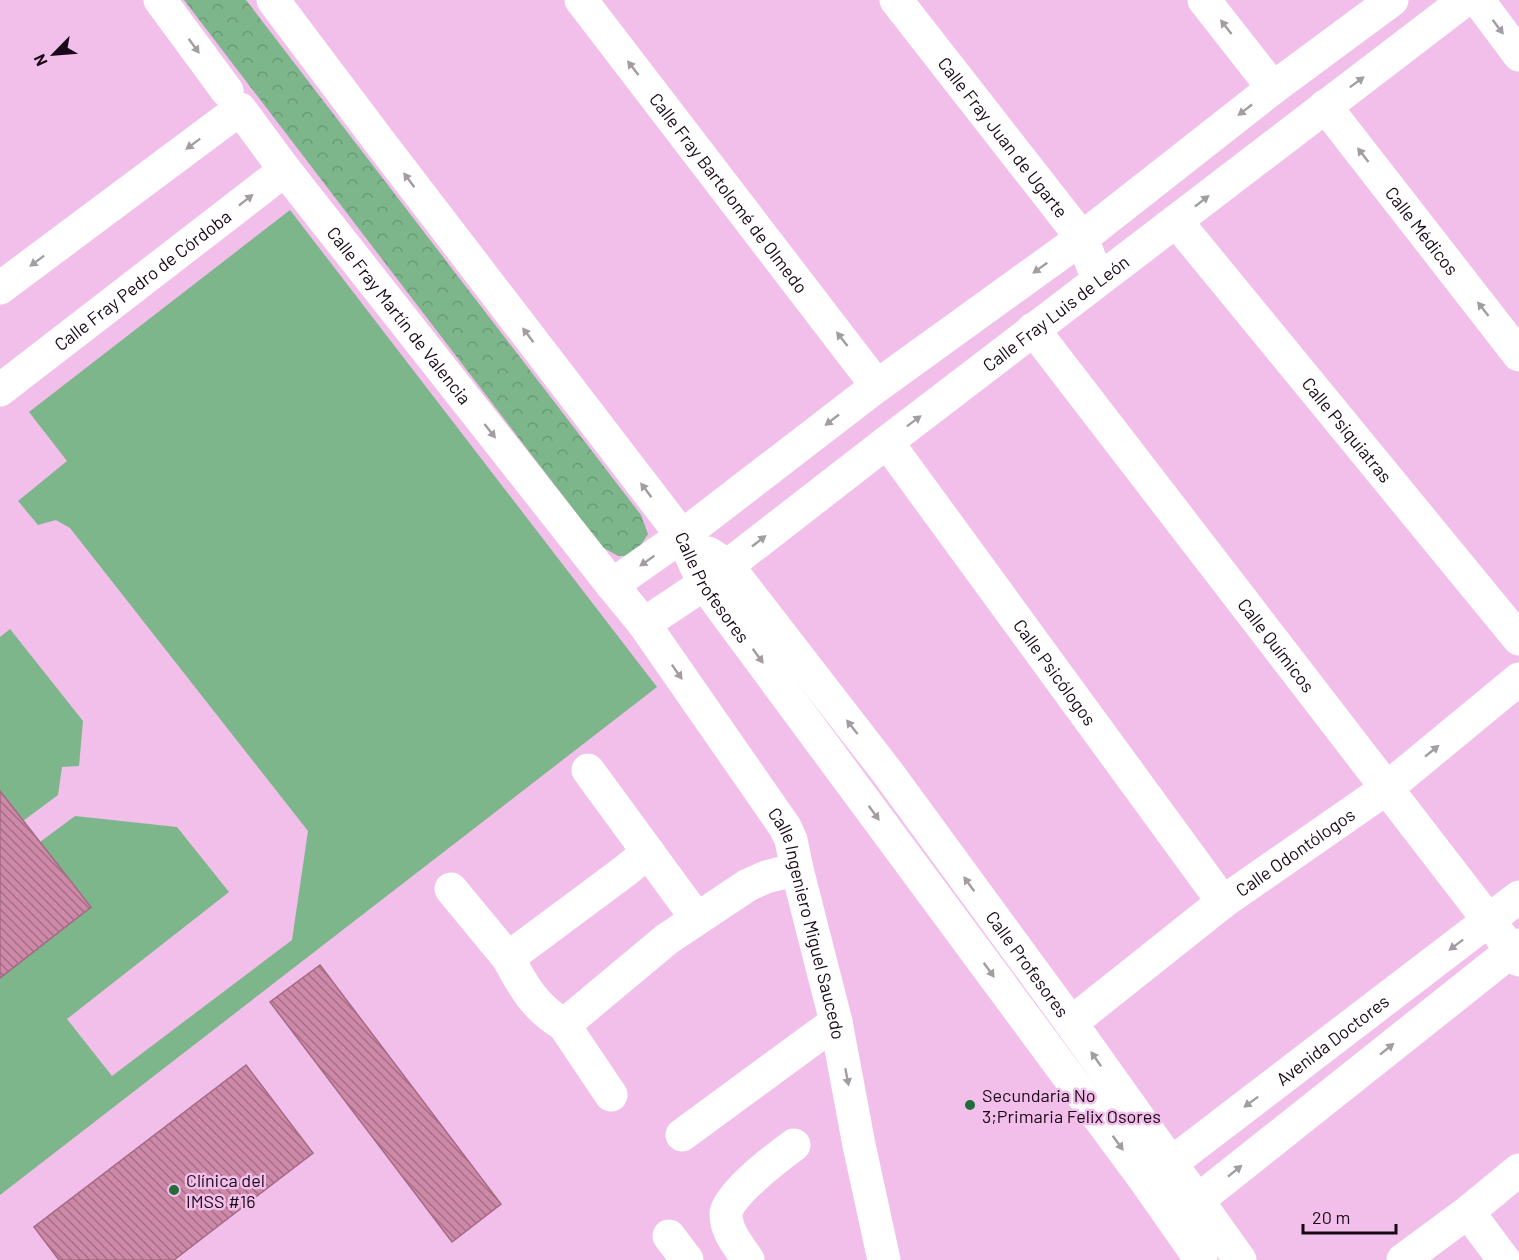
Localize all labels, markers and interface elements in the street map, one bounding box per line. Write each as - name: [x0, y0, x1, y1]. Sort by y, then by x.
- one-way arrow: [1220, 20, 1232, 35]
- one-way arrow: [1492, 20, 1504, 35]
- north arrow: [24, 24, 84, 84]
- one-way arrow: [187, 38, 199, 53]
- text: N: [29, 52, 51, 69]
- street label: Calle Fray Juan de Ugarte: [934, 52, 1073, 222]
- one-way arrow: [627, 60, 640, 76]
- one-way arrow: [1348, 76, 1364, 88]
- street label: Calle Fray Bartolomé de Olmedo: [645, 88, 813, 297]
- one-way arrow: [1237, 104, 1252, 116]
- one-way arrow: [186, 138, 202, 150]
- one-way arrow: [1356, 147, 1369, 163]
- one-way arrow: [403, 173, 415, 189]
- street label: Calle Médicos: [1381, 182, 1463, 279]
- one-way arrow: [239, 195, 254, 207]
- one-way arrow: [1195, 196, 1210, 208]
- street label: Calle Fray Pedro de Córdoba: [50, 205, 235, 355]
- street label: Calle Fray Martín de Valencia: [323, 222, 476, 408]
- street label: Calle Fray Luis de León: [978, 250, 1133, 376]
- one-way arrow: [29, 255, 45, 267]
- one-way arrow: [1033, 262, 1049, 274]
- one-way arrow: [1477, 301, 1489, 316]
- one-way arrow: [521, 327, 534, 343]
- one-way arrow: [836, 332, 848, 347]
- street label: Calle Psiquiatras: [1298, 373, 1397, 487]
- one-way arrow: [825, 414, 840, 426]
- one-way arrow: [905, 415, 921, 427]
- one-way arrow: [484, 423, 497, 439]
- one-way arrow: [641, 482, 653, 497]
- street label: Calle Profesores: [671, 528, 755, 647]
- one-way arrow: [752, 535, 767, 547]
- one-way arrow: [639, 555, 655, 566]
- street label: Calle Químicos: [1233, 594, 1320, 696]
- street label: Calle Psicólogos: [1009, 615, 1101, 730]
- one-way arrow: [751, 649, 763, 664]
- one-way arrow: [671, 664, 682, 680]
- one-way arrow: [847, 720, 859, 735]
- one-way arrow: [1424, 745, 1439, 758]
- street label: Calle Ingeniero Miguel Saucedo: [764, 803, 850, 1041]
- street label: Calle Odontólogos: [1231, 803, 1359, 901]
- one-way arrow: [867, 805, 879, 820]
- one-way arrow: [963, 876, 975, 892]
- street label: Calle Profesores: [981, 906, 1074, 1021]
- one-way arrow: [1448, 939, 1463, 951]
- one-way arrow: [983, 962, 995, 977]
- street label: Avenida Doctores: [1272, 990, 1393, 1090]
- one-way arrow: [1379, 1043, 1395, 1056]
- one-way arrow: [1090, 1051, 1102, 1067]
- one-way arrow: [843, 1068, 852, 1087]
- place label: Secundaria No 3;Primaria Felix Osores: [982, 1084, 1161, 1127]
- one-way arrow: [1243, 1095, 1258, 1107]
- marker: Secundaria No 3;Primaria Felix Osores: [963, 1098, 977, 1112]
- one-way arrow: [1112, 1135, 1124, 1151]
- one-way arrow: [1227, 1165, 1243, 1178]
- place label: Clínica del IMSS #16: [186, 1169, 265, 1212]
- marker: Clínica del IMSS #16: [167, 1183, 181, 1197]
- scale bar: [1303, 1197, 1396, 1235]
- text: 20 m: [1312, 1206, 1350, 1228]

